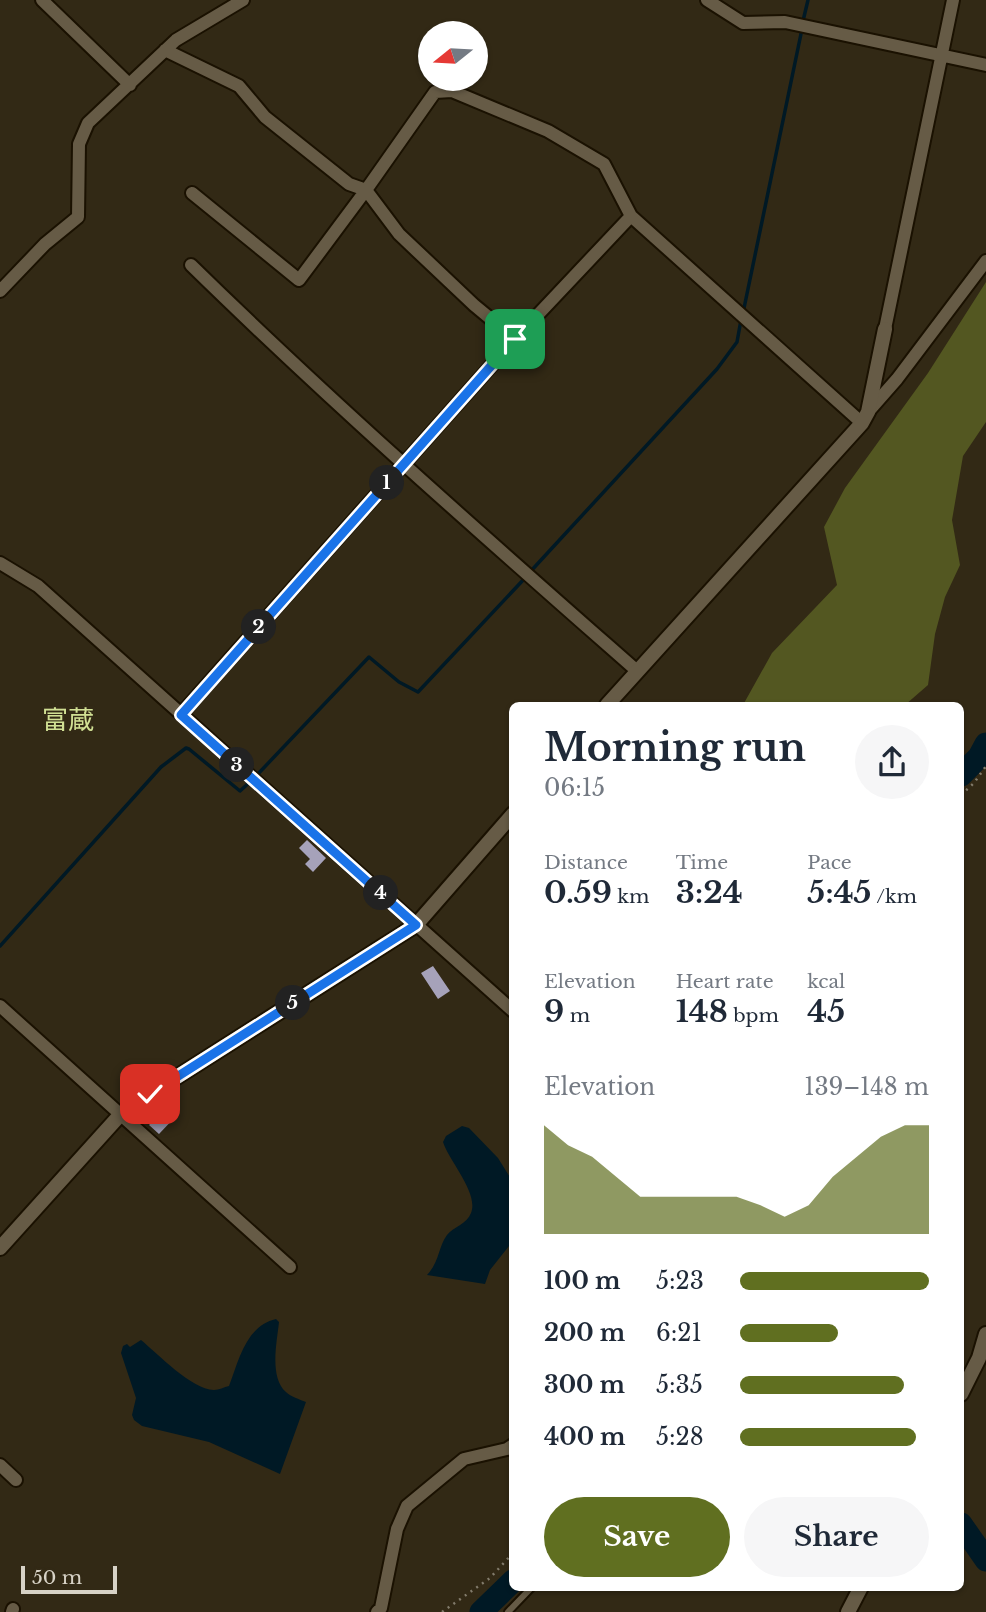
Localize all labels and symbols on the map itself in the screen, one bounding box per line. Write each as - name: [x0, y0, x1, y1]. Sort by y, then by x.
- north arrow: [418, 21, 488, 91]
- pin: [485, 309, 545, 369]
- pin: 1: [370, 466, 404, 500]
- pin: 2: [242, 610, 276, 644]
- district label: 富蔵: [42, 704, 94, 736]
- pin: 3: [219, 748, 254, 782]
- pin: 4: [364, 876, 398, 910]
- pin: 5: [276, 986, 310, 1020]
- pin: [120, 1064, 180, 1124]
- scale bar: [21, 1563, 117, 1595]

